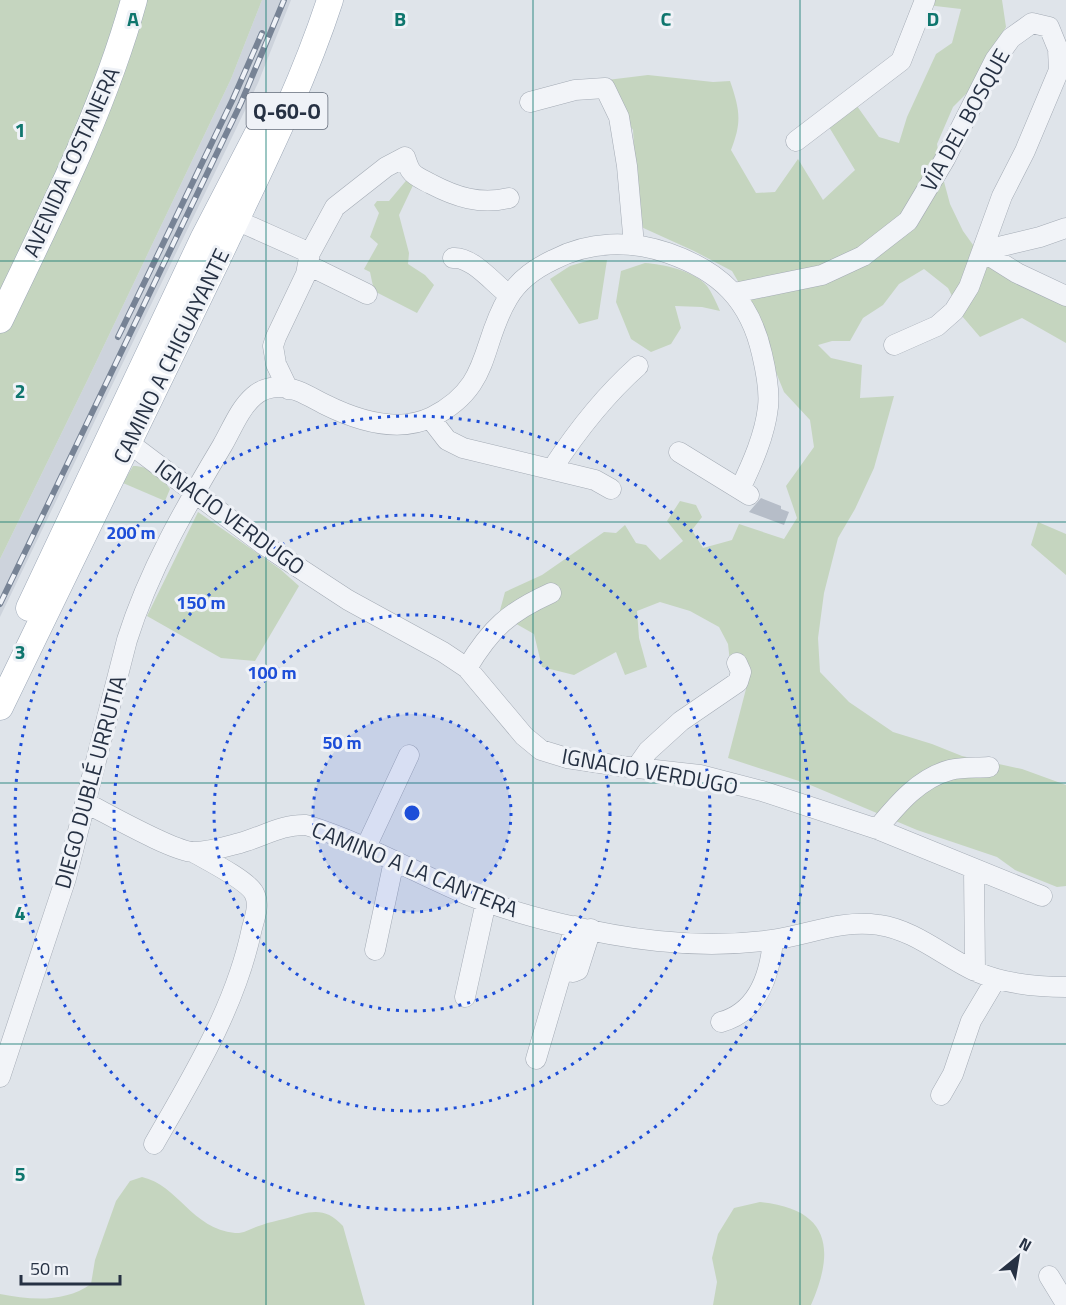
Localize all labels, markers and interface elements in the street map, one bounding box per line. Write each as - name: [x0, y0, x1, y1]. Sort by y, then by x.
- text: A: [127, 3, 139, 34]
- text: B: [394, 3, 406, 34]
- text: C: [661, 3, 672, 34]
- text: D: [927, 3, 939, 34]
- street label: VÍA DEL BOSQUE: [912, 42, 1018, 198]
- street label: AVENIDA COSTANERA: [14, 61, 128, 263]
- road number: Q-60-O: [246, 93, 328, 129]
- text: 1: [14, 114, 26, 145]
- street label: CAMINO A CHIGUAYANTE: [104, 243, 238, 469]
- text: 2: [14, 375, 26, 406]
- street label: IGNACIO VERDUGO: [148, 451, 312, 583]
- text: 200 m: [106, 519, 156, 546]
- text: 150 m: [176, 589, 226, 616]
- text: 3: [14, 636, 26, 667]
- text: 100 m: [247, 659, 297, 686]
- street label: DIEGO DUBLÉ URRUTIA: [45, 672, 135, 892]
- text: 50 m: [322, 729, 362, 756]
- street label: IGNACIO VERDUGO: [559, 739, 741, 803]
- centre of rings: [402, 803, 422, 823]
- street label: CAMINO A LA CANTERA: [307, 812, 523, 926]
- text: 4: [14, 897, 26, 928]
- text: 5: [14, 1158, 26, 1189]
- north arrow: [988, 1227, 1048, 1287]
- text: N: [1015, 1231, 1036, 1257]
- scale bar: [21, 1248, 120, 1286]
- text: 50 m: [30, 1255, 69, 1282]

